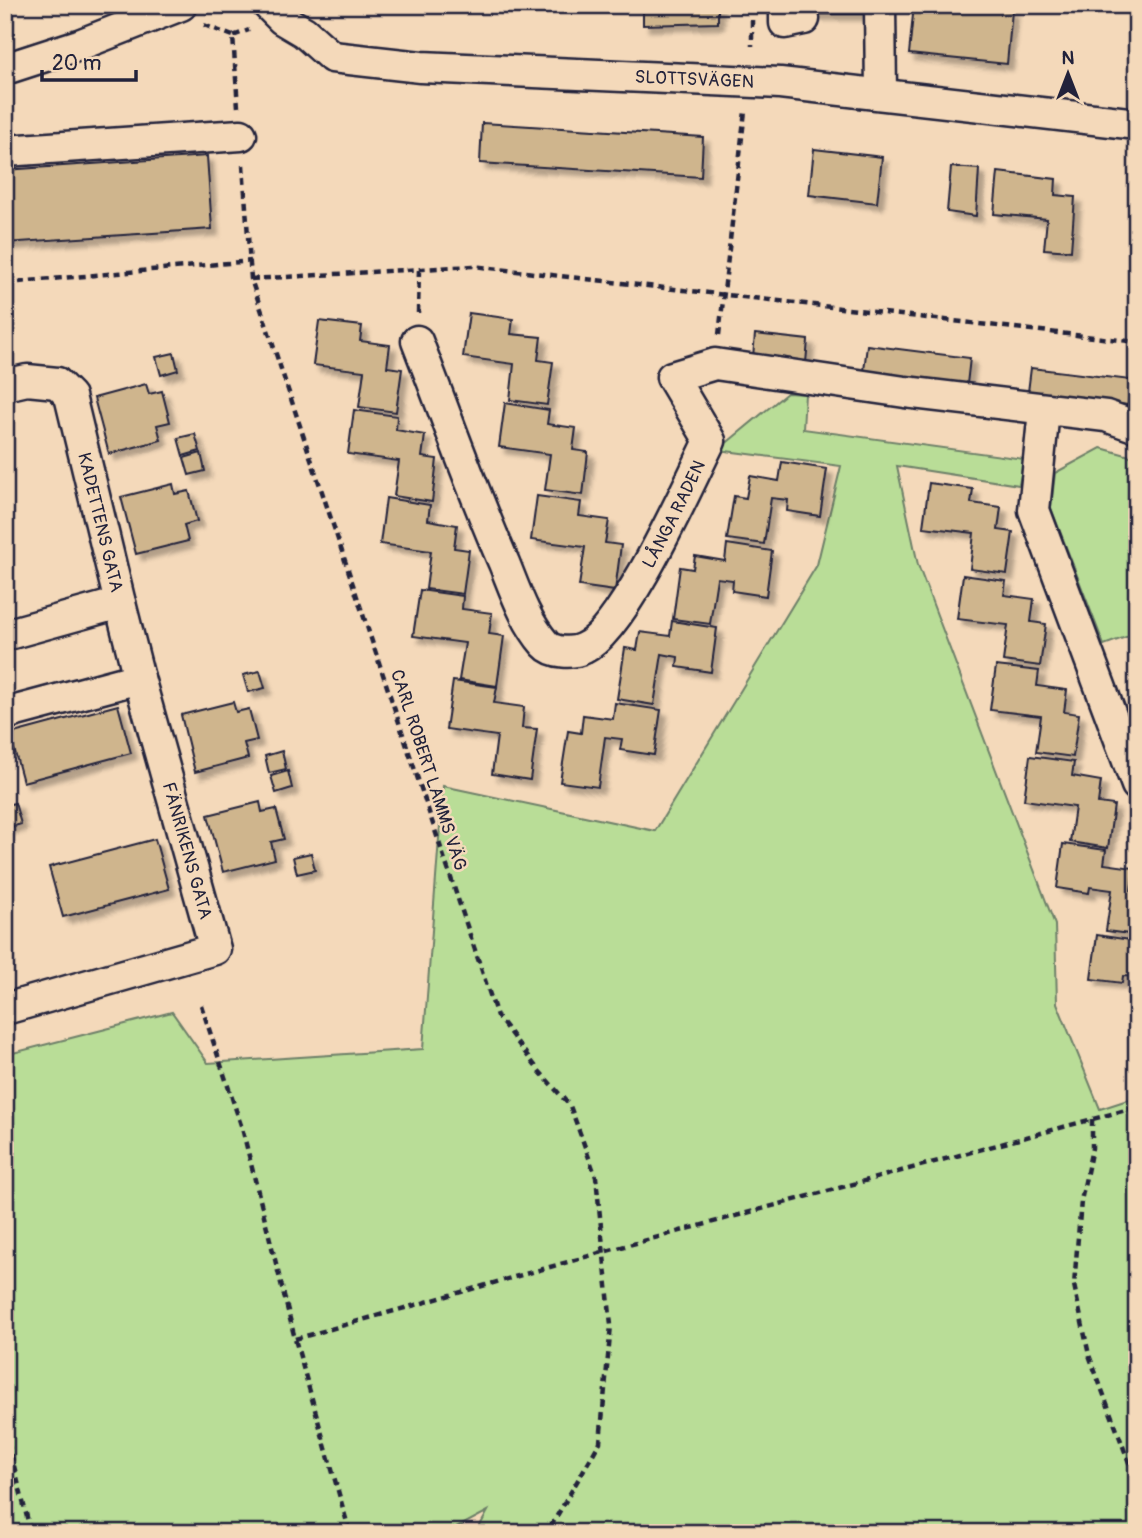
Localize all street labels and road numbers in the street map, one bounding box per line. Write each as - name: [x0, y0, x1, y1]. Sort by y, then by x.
- street label: SLOTTSVÄGEN: [634, 66, 754, 94]
- street label: KADETTENS GATA: [72, 450, 128, 595]
- street label: LÅNGA RADEN: [637, 457, 711, 572]
- street label: CARL ROBERT LAMMS VÄG: [385, 667, 472, 874]
- street label: FÄNRIKENS GATA: [157, 780, 217, 922]

